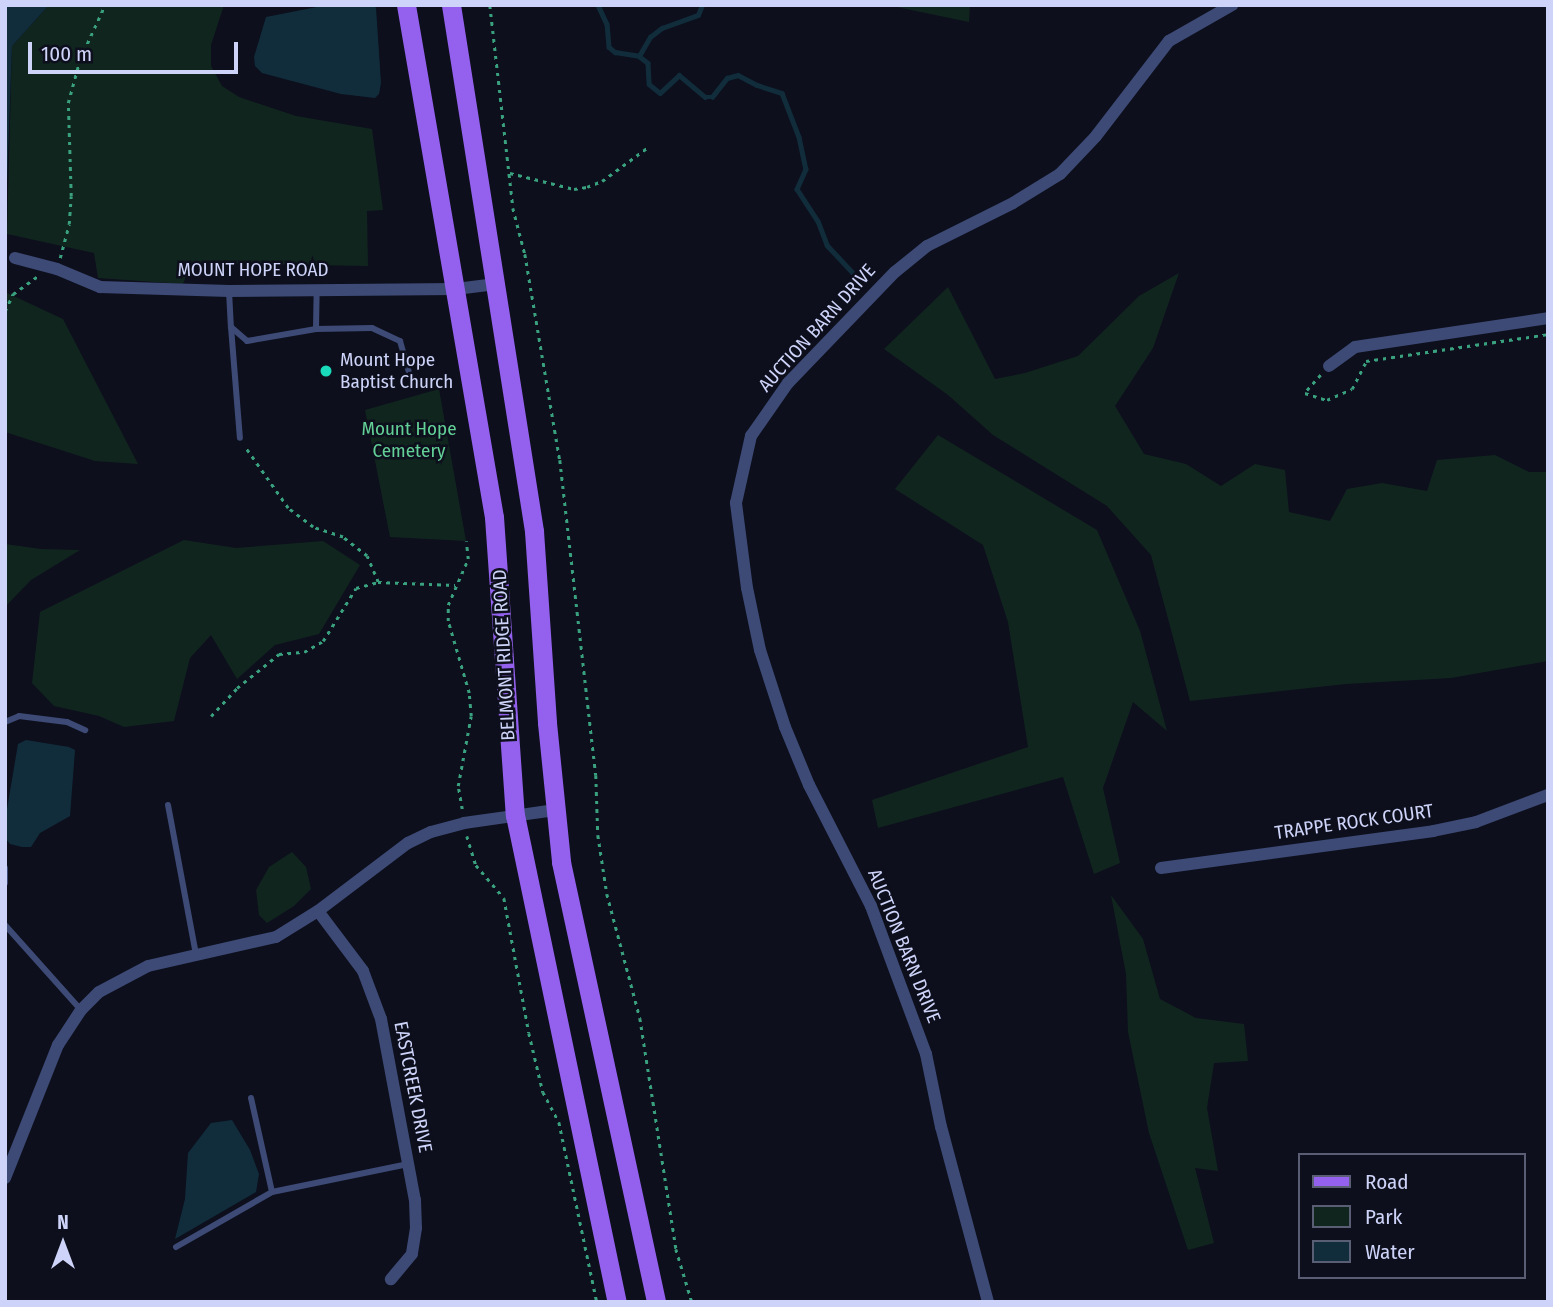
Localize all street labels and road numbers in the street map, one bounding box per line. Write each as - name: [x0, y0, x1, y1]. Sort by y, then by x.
- street label: MOUNT HOPE ROAD: [178, 259, 328, 281]
- street label: AUCTION BARN DRIVE: [754, 260, 880, 396]
- street label: BELMONT RIDGE ROAD: [488, 569, 520, 741]
- street label: TRAPPE ROCK COURT: [1273, 800, 1435, 844]
- street label: AUCTION BARN DRIVE: [863, 866, 945, 1026]
- street label: EASTCREEK DRIVE: [389, 1019, 437, 1155]

